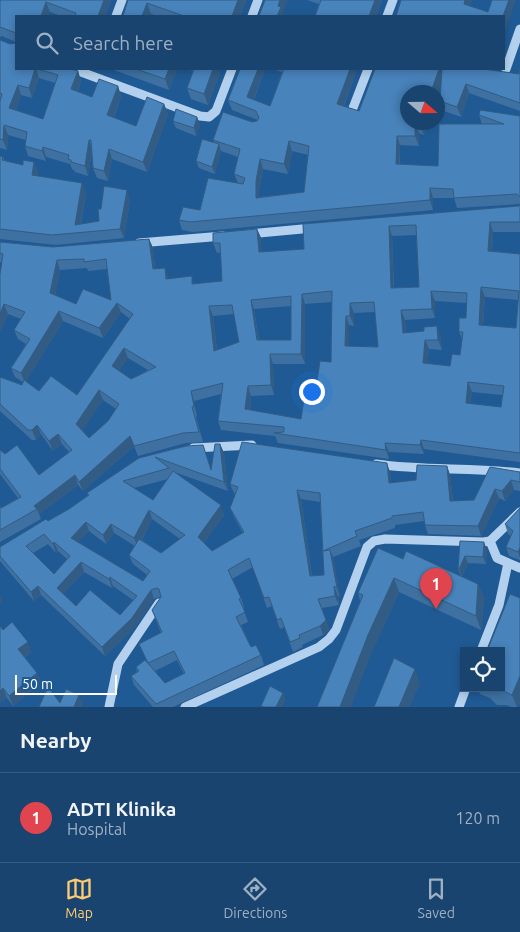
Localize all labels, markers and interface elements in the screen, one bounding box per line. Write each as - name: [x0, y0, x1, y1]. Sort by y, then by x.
- search box: [15, 15, 505, 70]
- icon: search: [33, 29, 61, 57]
- text: Search here: [73, 32, 173, 54]
- north arrow: [400, 85, 445, 130]
- your location: [299, 379, 325, 405]
- pin: 1: [420, 568, 452, 609]
- map controls: [460, 647, 505, 692]
- button: locate: [460, 647, 505, 692]
- scale bar: [15, 672, 118, 695]
- text: 50 m: [22, 676, 53, 692]
- text: Nearby: [20, 728, 91, 752]
- text: ADTI Klinika: [67, 798, 176, 820]
- text: 1: [31, 809, 41, 827]
- text: 120 m: [455, 809, 500, 827]
- text: Hospital: [67, 820, 126, 838]
- tab: Map: [65, 875, 93, 921]
- tab: Directions: [223, 875, 287, 921]
- tab: Saved: [418, 875, 455, 921]

